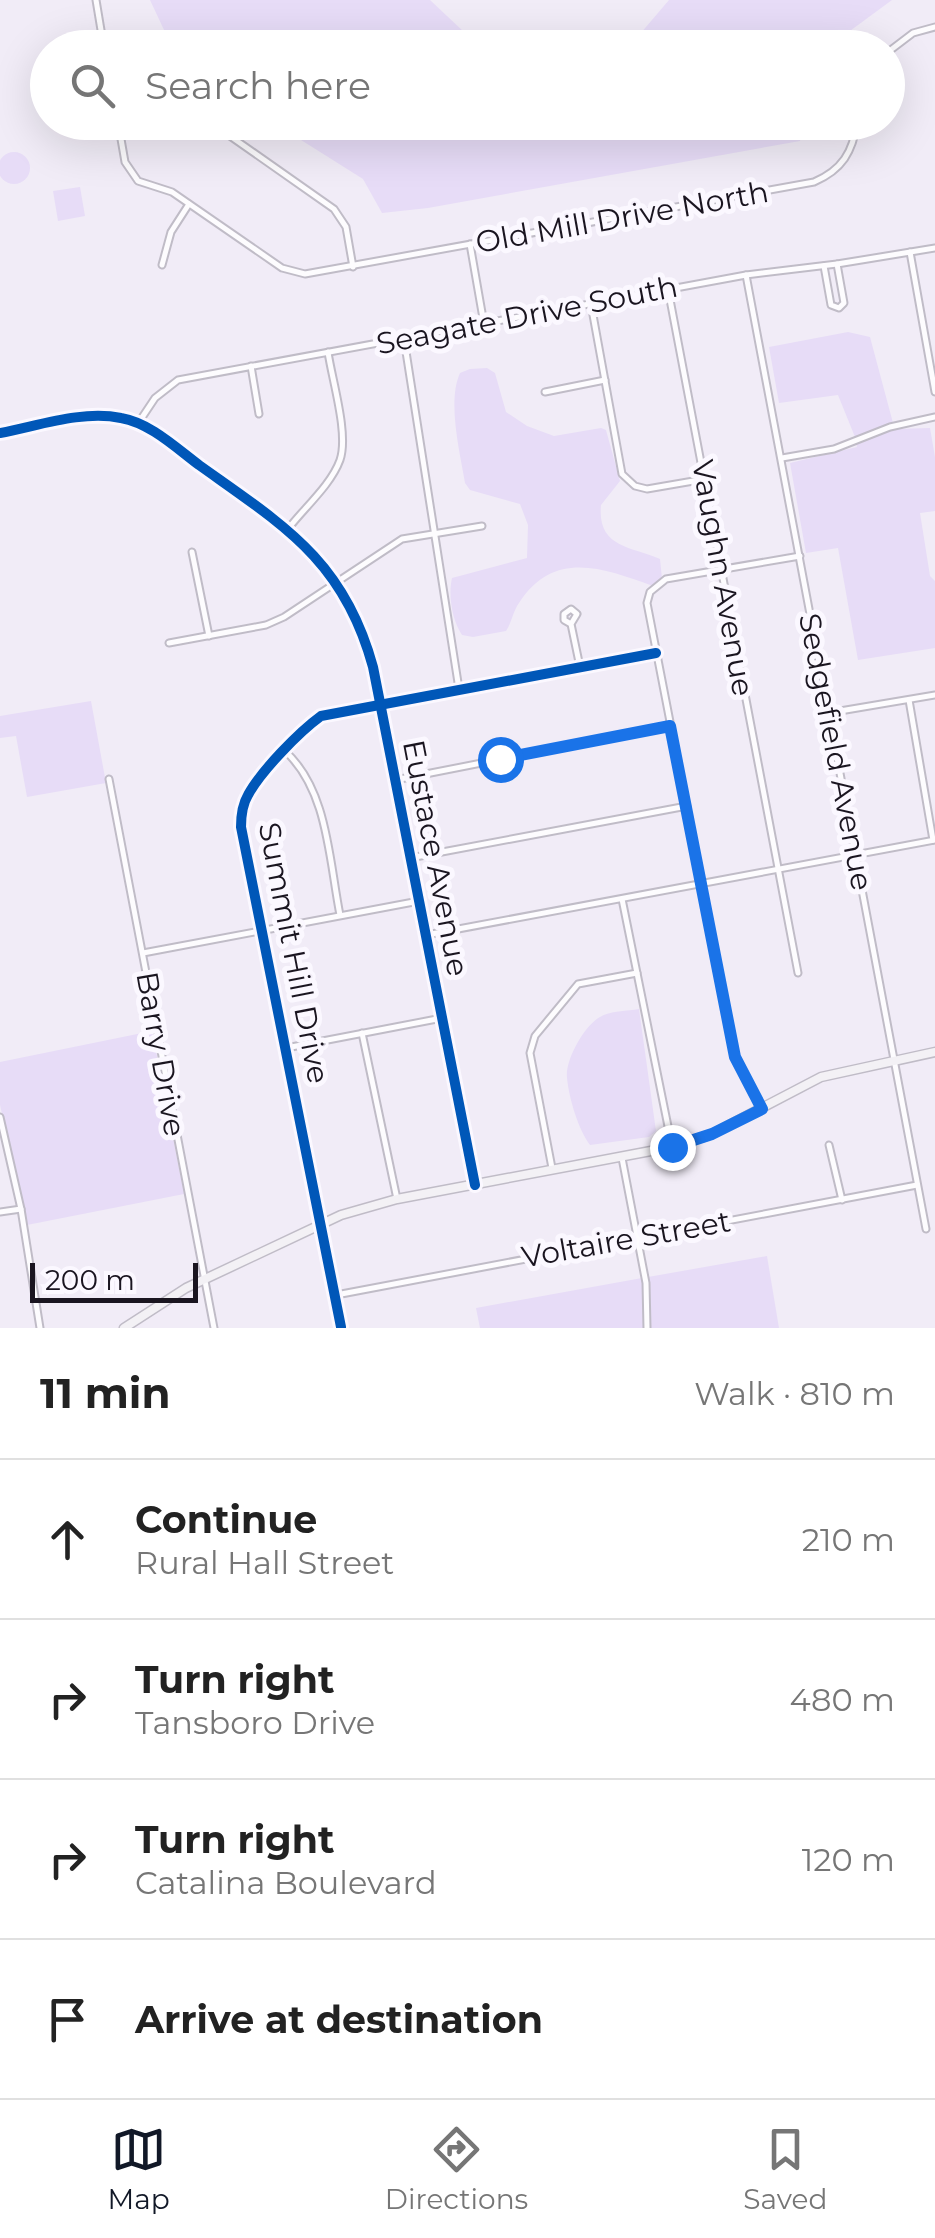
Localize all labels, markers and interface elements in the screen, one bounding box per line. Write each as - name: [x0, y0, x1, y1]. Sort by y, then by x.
- search box: [30, 30, 905, 140]
- icon: search: [65, 58, 120, 113]
- text: Search here: [145, 62, 371, 109]
- street label: Old Mill Drive North: [473, 173, 771, 261]
- street label: Seagate Drive South: [373, 268, 681, 362]
- street label: Vaughn Avenue: [684, 457, 762, 699]
- street label: Sedgefield Avenue: [791, 610, 881, 894]
- street label: Eustace Avenue: [395, 737, 477, 979]
- route start: [478, 737, 524, 783]
- street label: Summit Hill Drive: [251, 819, 337, 1087]
- street label: Barry Drive: [128, 969, 194, 1139]
- route end: [650, 1125, 696, 1171]
- street label: Voltaire Street: [519, 1202, 733, 1276]
- scale bar: [30, 1258, 198, 1302]
- text: 200 m: [45, 1263, 135, 1297]
- text: 11 min: [40, 1367, 171, 1419]
- text: Walk · 810 m: [694, 1374, 895, 1413]
- text: Continue: [135, 1496, 317, 1543]
- icon: ahead: [40, 1512, 95, 1567]
- text: 210 m: [802, 1520, 895, 1559]
- text: Rural Hall Street: [135, 1543, 394, 1582]
- text: Turn right: [135, 1656, 334, 1703]
- icon: right: [40, 1672, 95, 1727]
- text: 480 m: [790, 1680, 895, 1719]
- text: Tansboro Drive: [135, 1703, 375, 1742]
- text: Turn right: [135, 1816, 334, 1863]
- icon: right: [40, 1832, 95, 1887]
- text: 120 m: [802, 1840, 895, 1879]
- text: Catalina Boulevard: [135, 1863, 437, 1902]
- icon: arrive: [40, 1992, 95, 2047]
- text: Arrive at destination: [135, 1996, 543, 2043]
- tab: Map: [108, 2122, 170, 2216]
- tab: Directions: [385, 2122, 528, 2216]
- tab: Saved: [743, 2122, 827, 2216]

